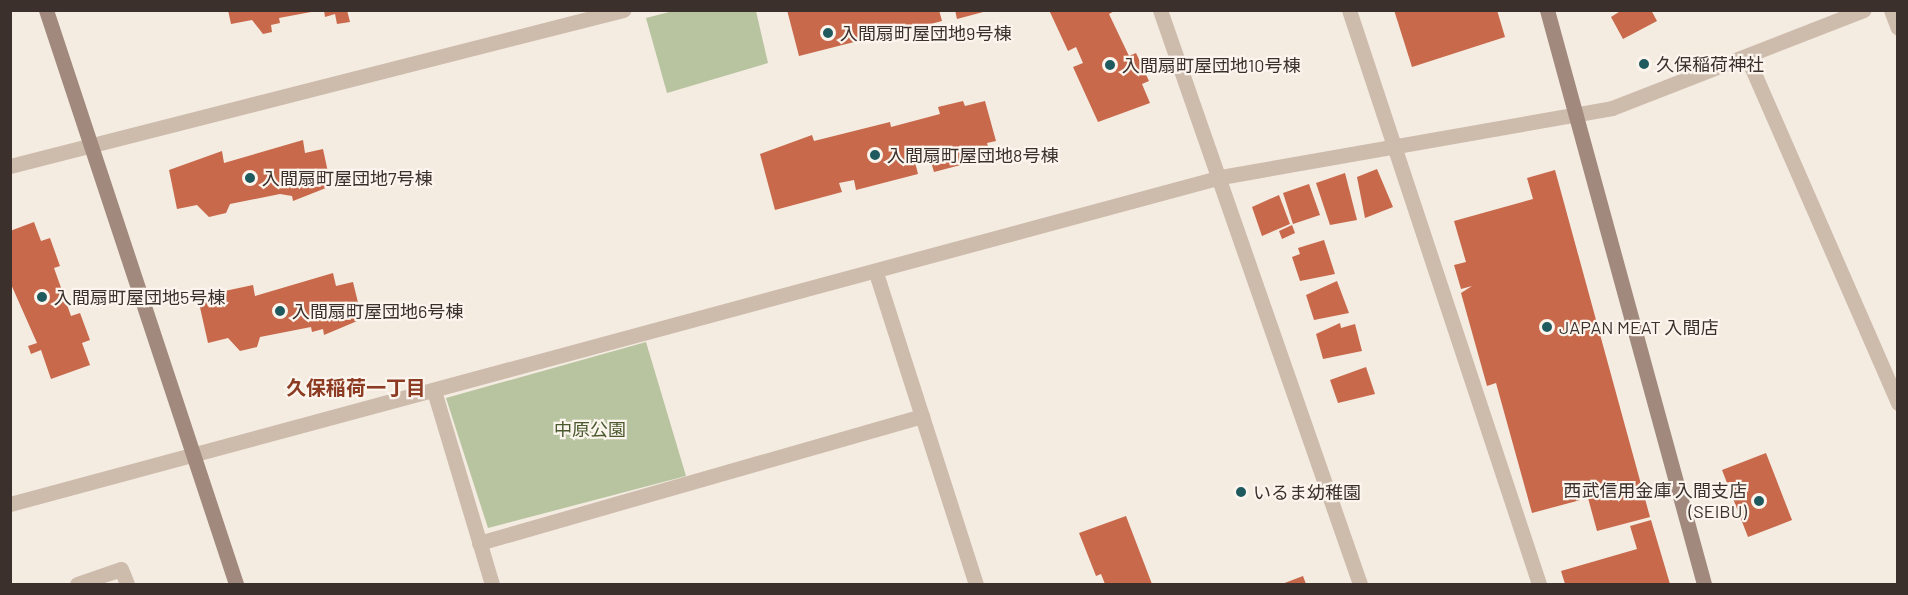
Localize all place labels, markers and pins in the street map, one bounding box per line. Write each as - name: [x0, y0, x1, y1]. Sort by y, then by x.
- place label: 入間扇町屋団地9号棟: [840, 22, 1011, 44]
- marker: 入間扇町屋団地9号棟: [821, 26, 835, 40]
- place label: 久保稲荷神社: [1656, 53, 1764, 75]
- place label: 入間扇町屋団地10号棟: [1122, 54, 1300, 76]
- marker: 久保稲荷神社: [1637, 57, 1651, 71]
- marker: 入間扇町屋団地10号棟: [1103, 58, 1117, 72]
- place label: 入間扇町屋団地8号棟: [887, 144, 1058, 166]
- marker: 入間扇町屋団地8号棟: [868, 148, 882, 162]
- place label: 入間扇町屋団地7号棟: [262, 167, 433, 189]
- marker: 入間扇町屋団地7号棟: [243, 171, 257, 185]
- place label: 入間扇町屋団地5号棟: [54, 286, 225, 308]
- marker: 入間扇町屋団地5号棟: [35, 290, 49, 304]
- place label: 入間扇町屋団地6号棟: [292, 300, 463, 322]
- marker: 入間扇町屋団地6号棟: [273, 304, 287, 318]
- place label: JAPAN MEAT 入間店: [1559, 316, 1718, 338]
- marker: JAPAN MEAT 入間店: [1540, 320, 1554, 334]
- place label: 西武信用金庫 入間支店 (SEIBU): [1563, 480, 1747, 522]
- place label: いるま幼稚園: [1253, 481, 1361, 503]
- marker: いるま幼稚園: [1234, 485, 1248, 499]
- marker: 西武信用金庫 入間支店 (SEIBU): [1752, 494, 1766, 508]

